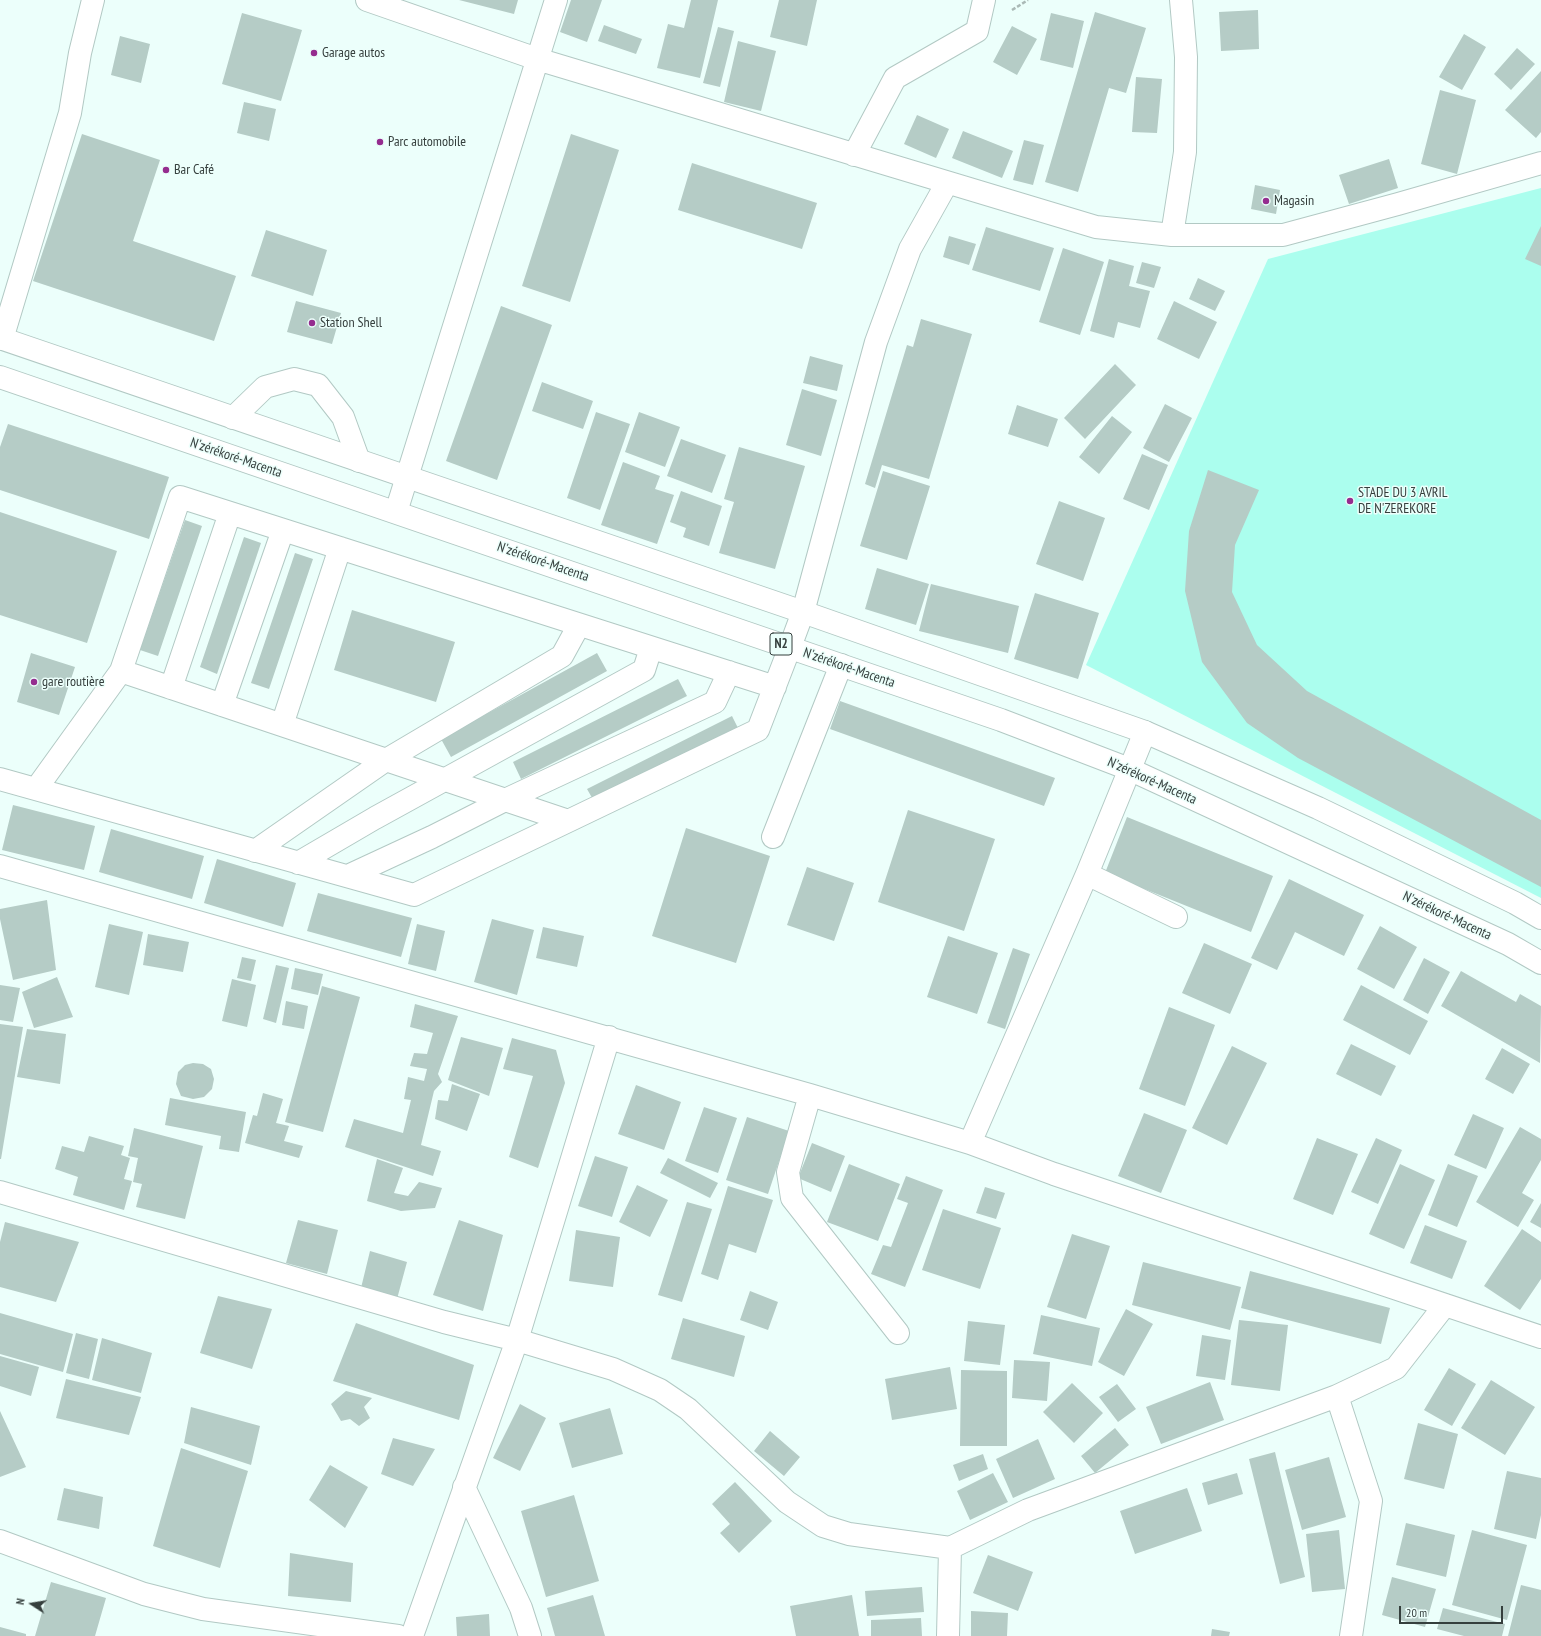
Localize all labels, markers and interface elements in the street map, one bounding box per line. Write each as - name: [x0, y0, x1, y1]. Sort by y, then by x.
- place label: Garage autos: [322, 45, 385, 61]
- marker: Garage autos: [309, 48, 319, 58]
- place label: Parc automobile: [388, 134, 466, 150]
- marker: Parc automobile: [375, 137, 385, 147]
- place label: Bar Café: [174, 162, 214, 178]
- marker: Bar Café: [161, 165, 171, 175]
- place label: Magasin: [1274, 193, 1314, 209]
- marker: Magasin: [1261, 196, 1271, 206]
- place label: Station Shell: [320, 315, 382, 331]
- marker: Station Shell: [307, 318, 317, 328]
- street label: N'zérékoré-Macenta: [188, 434, 284, 482]
- place label: STADE DU 3 AVRIL DE N'ZEREKORE: [1358, 485, 1448, 518]
- marker: STADE DU 3 AVRIL DE N'ZEREKORE: [1345, 496, 1355, 506]
- street label: N'zérékoré-Macenta: [495, 538, 591, 586]
- road number: N2: [770, 633, 792, 655]
- street label: N'zérékoré-Macenta: [801, 644, 897, 692]
- place label: gare routière: [42, 674, 104, 690]
- marker: gare routière: [29, 677, 39, 687]
- street label: N'zérékoré-Macenta: [1105, 754, 1199, 808]
- street label: N'zérékoré-Macenta: [1400, 888, 1494, 944]
- north arrow: [12, 1584, 52, 1624]
- text: N: [13, 1597, 28, 1606]
- scale bar: [1401, 1598, 1505, 1624]
- text: 20 m: [1406, 1605, 1427, 1620]

